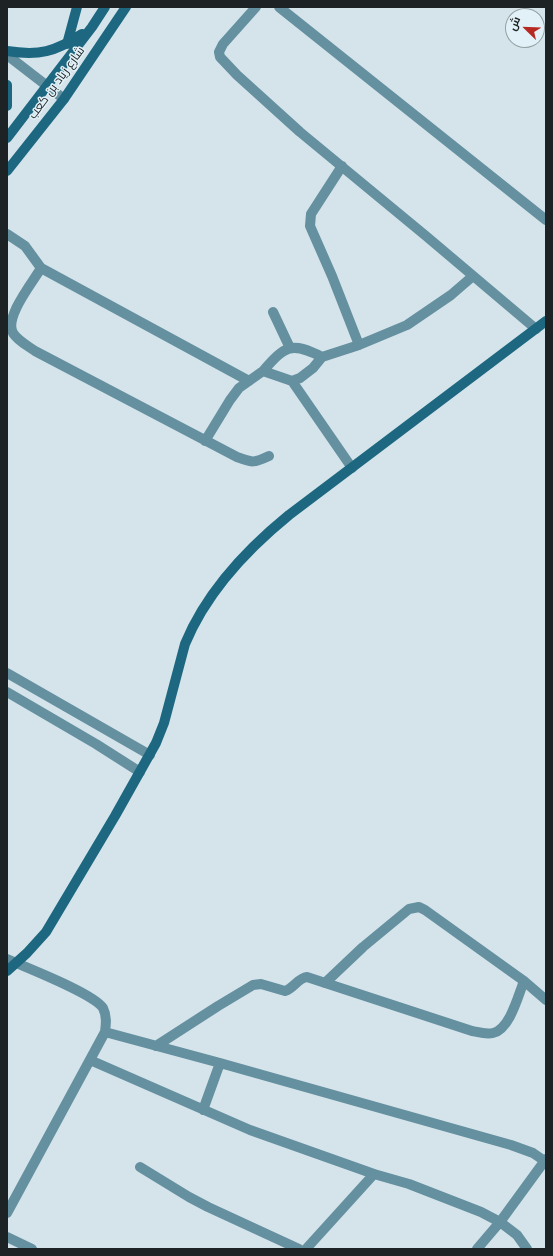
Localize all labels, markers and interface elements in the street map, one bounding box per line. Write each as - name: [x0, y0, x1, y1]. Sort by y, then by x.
- north arrow: [505, 8, 545, 48]
- text: ش: [506, 14, 523, 33]
- street label: شارع زياد بن كعب: [26, 44, 88, 122]

